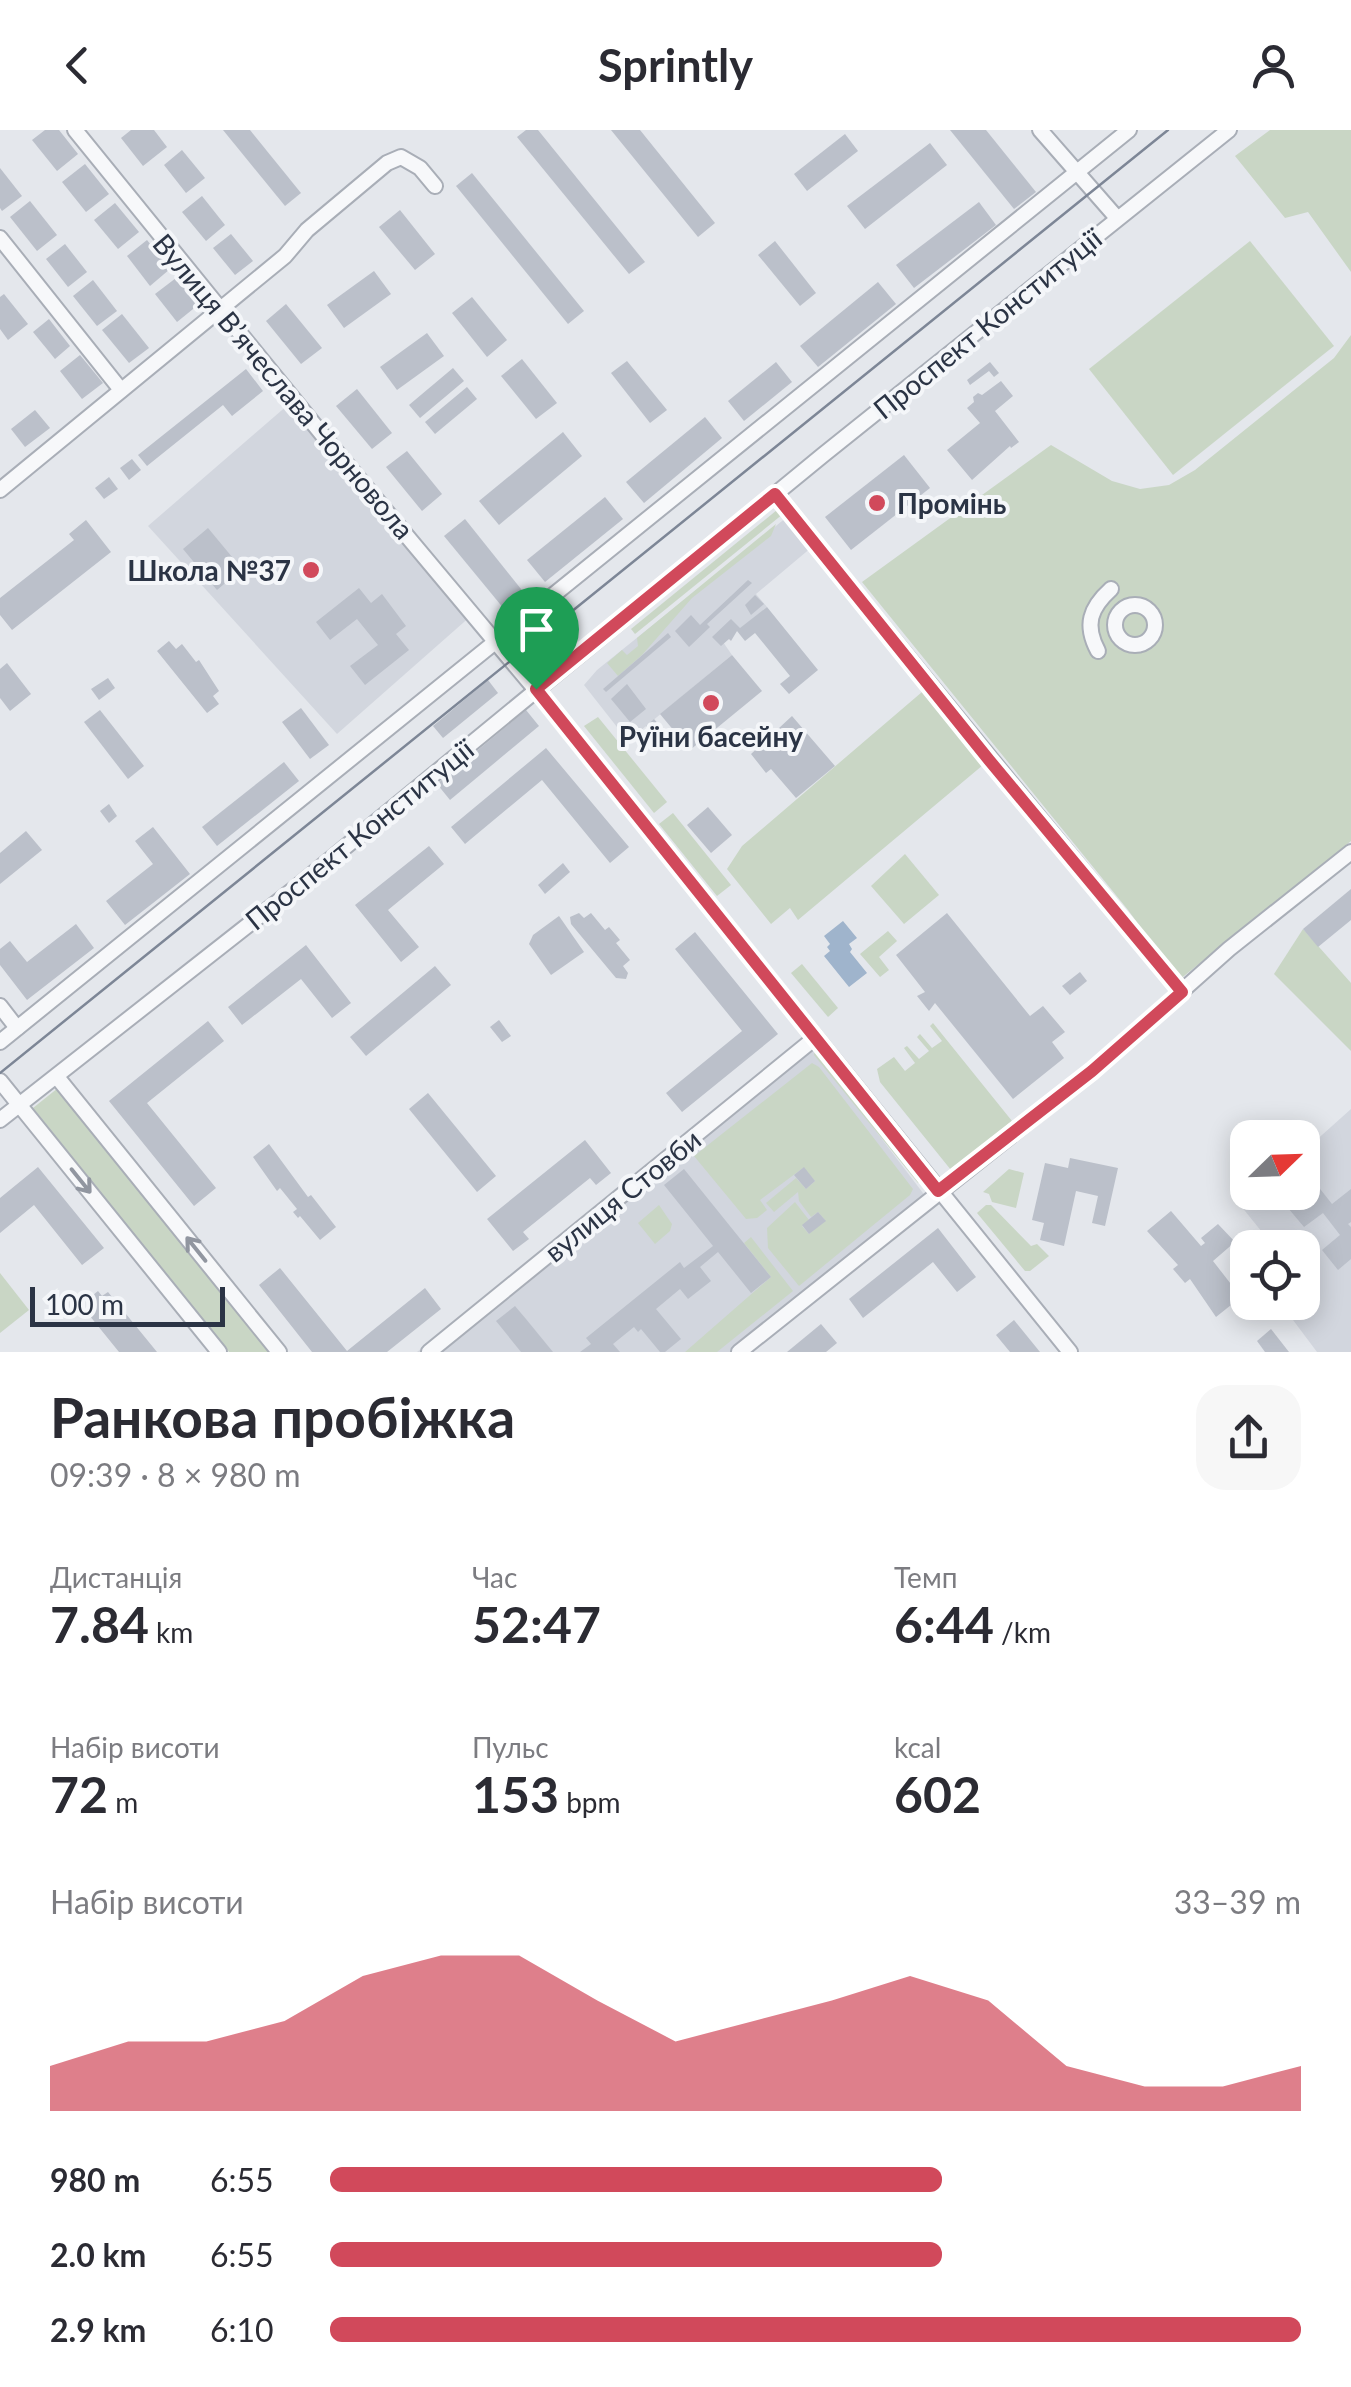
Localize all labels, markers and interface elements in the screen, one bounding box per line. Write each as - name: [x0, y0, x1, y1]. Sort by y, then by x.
- icon: back: [50, 38, 105, 93]
- text: Sprintly: [598, 38, 753, 92]
- icon: person: [1246, 38, 1301, 93]
- street label: Проспект Конституції: [866, 220, 1109, 426]
- street label: Вулиця Вʼячеслава Чорновола: [146, 226, 422, 546]
- place label: Промінь: [897, 486, 1006, 520]
- marker: Промінь: [866, 492, 888, 514]
- place label: Школа №37: [127, 553, 291, 587]
- marker: Школа №37: [300, 559, 322, 581]
- pin: [494, 587, 579, 690]
- icon: arrive: [509, 602, 564, 657]
- marker: Руїни басейну: [700, 692, 722, 714]
- place label: Руїни басейну: [619, 719, 803, 753]
- street label: Проспект Конституції: [238, 731, 481, 937]
- north arrow: [1230, 1120, 1320, 1210]
- map controls: [1230, 1120, 1320, 1320]
- street label: вулиця Стовби: [537, 1122, 707, 1268]
- one-way arrow: [70, 1167, 92, 1193]
- button: locate: [1230, 1230, 1320, 1320]
- one-way arrow: [186, 1236, 207, 1263]
- scale bar: [30, 1282, 225, 1326]
- text: 100 m: [45, 1287, 124, 1321]
- text: Ранкова пробіжка: [50, 1384, 515, 1450]
- button: share: [1196, 1385, 1301, 1490]
- text: 09:39 · 8 × 980 m: [50, 1455, 301, 1494]
- text: Дистанція: [50, 1560, 182, 1594]
- text: Час: [472, 1560, 517, 1594]
- text: Темп: [894, 1560, 957, 1594]
- text: 7.84: [50, 1594, 149, 1654]
- text: 52:47: [472, 1594, 601, 1654]
- text: 6:44: [894, 1594, 994, 1654]
- text: km: [149, 1615, 193, 1649]
- text: /km: [994, 1615, 1051, 1649]
- text: Набір висоти: [50, 1730, 220, 1764]
- text: Пульс: [472, 1730, 549, 1764]
- text: kcal: [894, 1730, 941, 1764]
- text: 72: [50, 1764, 108, 1824]
- text: 153: [472, 1764, 559, 1824]
- text: 602: [894, 1764, 981, 1824]
- text: m: [108, 1785, 138, 1819]
- text: bpm: [559, 1785, 621, 1819]
- text: Набір висоти: [50, 1882, 244, 1921]
- text: 33–39 m: [1174, 1882, 1301, 1921]
- text: 980 m: [50, 2160, 140, 2199]
- text: 6:55: [210, 2160, 274, 2199]
- text: 2.0 km: [50, 2235, 146, 2274]
- text: 6:55: [210, 2235, 274, 2274]
- text: 2.9 km: [50, 2310, 146, 2349]
- text: 6:10: [210, 2310, 274, 2349]

